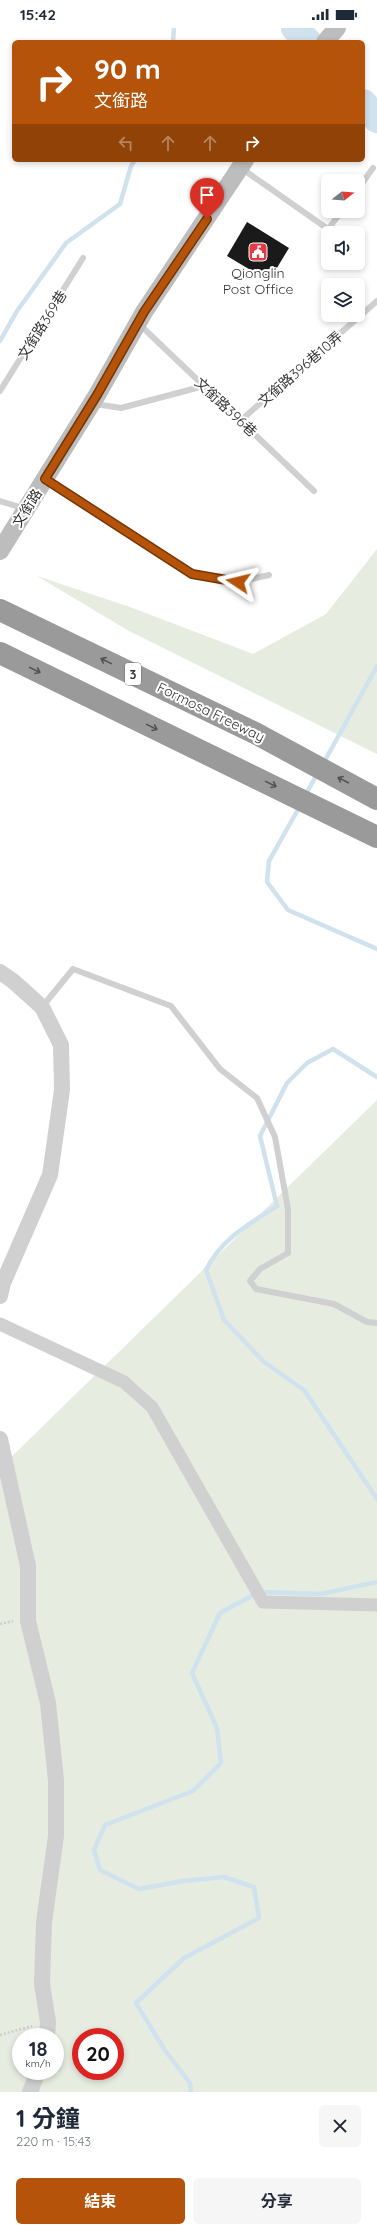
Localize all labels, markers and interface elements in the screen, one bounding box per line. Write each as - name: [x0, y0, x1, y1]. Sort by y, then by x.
- text: 15:42: [20, 5, 56, 24]
- text: 90 m: [94, 51, 161, 86]
- icon: right: [28, 56, 80, 108]
- text: 文銜路: [94, 89, 148, 112]
- icon: left: [115, 132, 137, 154]
- icon: ahead: [157, 132, 179, 154]
- icon: ahead: [199, 132, 221, 154]
- icon: right: [241, 132, 263, 154]
- north arrow: [321, 174, 365, 218]
- map controls: [321, 174, 365, 322]
- pin: [190, 178, 224, 219]
- icon: arrive: [196, 184, 218, 206]
- button: sound: [321, 226, 365, 270]
- public building icon: Qionglin Post Office: [247, 241, 269, 263]
- place label: Qionglin Post Office: [223, 264, 293, 298]
- button: layers: [321, 278, 365, 322]
- street label: 文銜路369巷: [14, 287, 70, 363]
- street label: 文銜路396巷10弄: [254, 327, 346, 411]
- street label: 文銜路396巷: [191, 374, 261, 440]
- street label: 文銜路: [8, 485, 46, 531]
- position arrow: [217, 561, 259, 603]
- one-way arrow: [101, 657, 113, 664]
- road number: 3: [125, 663, 141, 685]
- one-way arrow: [29, 667, 41, 674]
- street label: Formosa Freeway: [154, 678, 268, 746]
- one-way arrow: [146, 723, 158, 731]
- one-way arrow: [337, 776, 349, 783]
- one-way arrow: [264, 781, 276, 788]
- speed limit sign: 20: [72, 2028, 124, 2080]
- text: 18: [29, 2036, 47, 2061]
- text: km/h: [25, 2057, 51, 2070]
- text: 1 分鐘: [16, 2103, 80, 2133]
- button: close: [319, 2105, 361, 2147]
- text: 220 m · 15:43: [16, 2133, 91, 2149]
- button: 結束: [16, 2178, 185, 2224]
- button: 分享: [193, 2178, 361, 2224]

